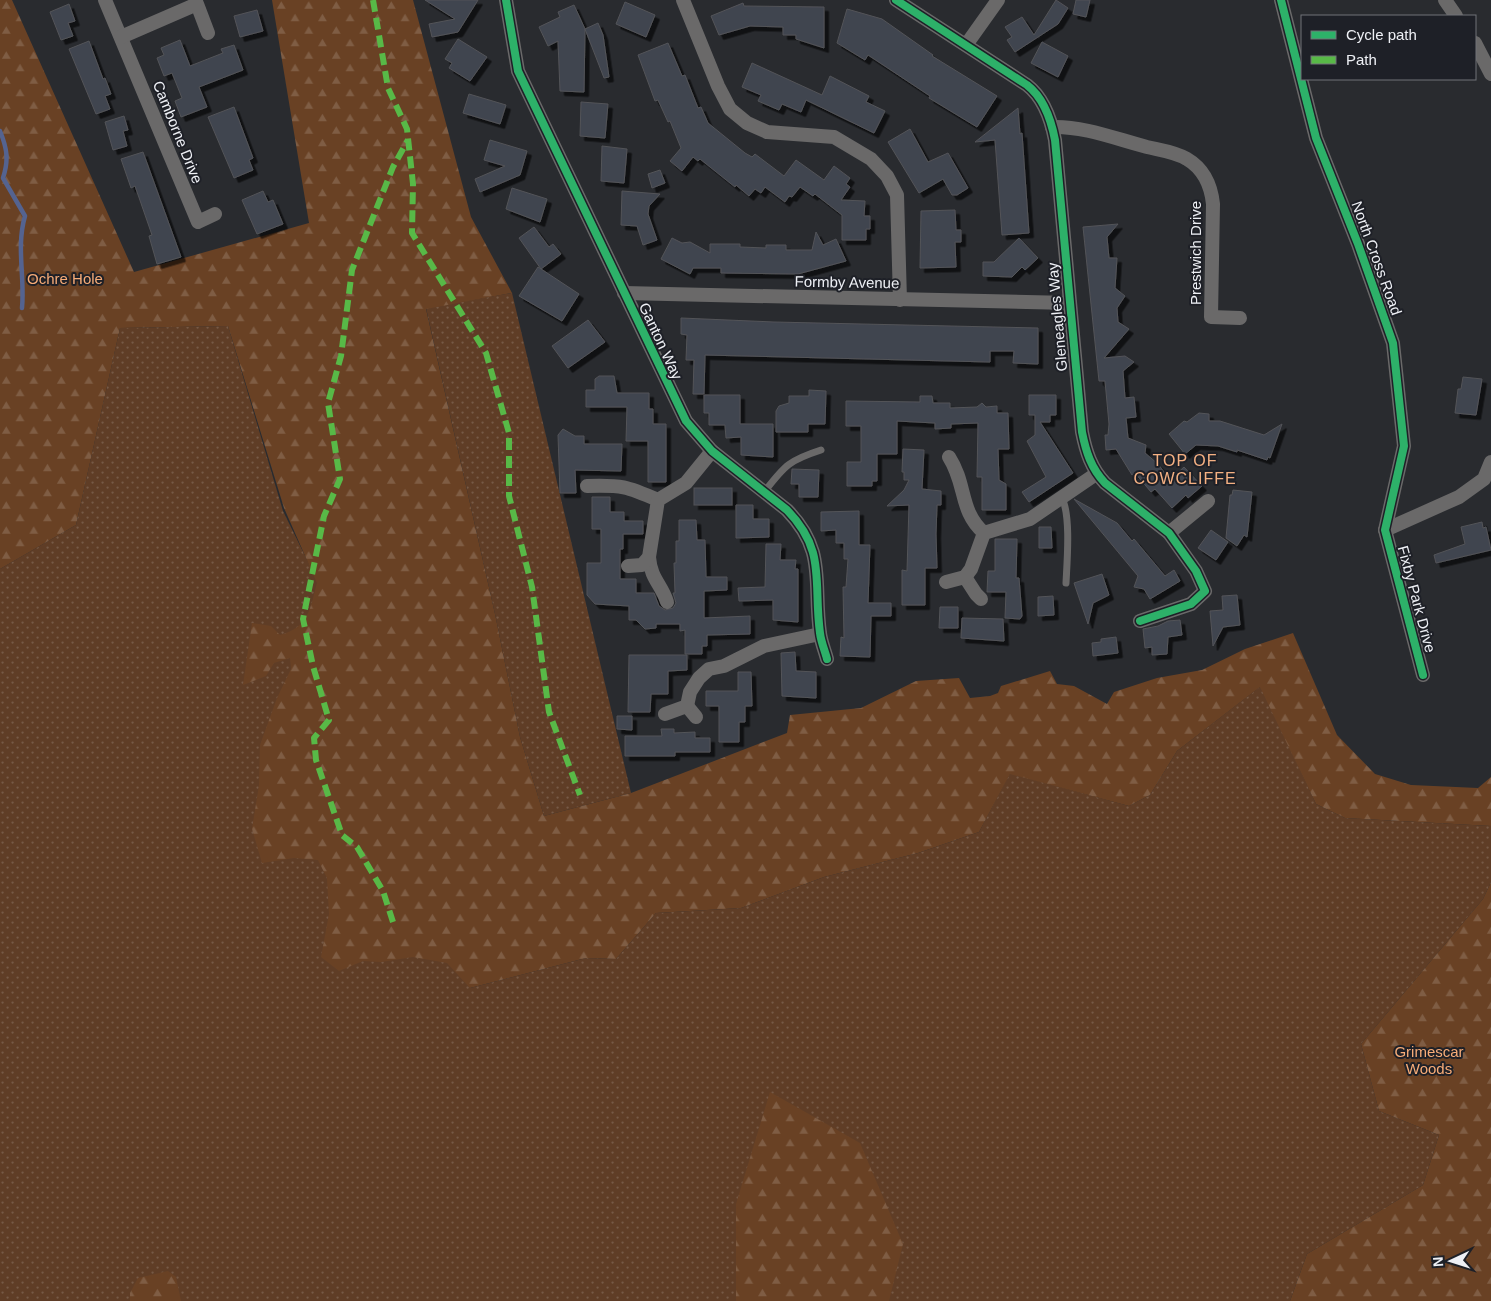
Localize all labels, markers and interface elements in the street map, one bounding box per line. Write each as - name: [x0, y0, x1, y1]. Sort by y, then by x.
- legend: [1301, 15, 1476, 80]
- text: Cycle path: [1346, 26, 1417, 43]
- text: Path: [1346, 51, 1377, 68]
- street label: Camborne Drive: [150, 78, 206, 186]
- street label: North Cross Road: [1348, 199, 1406, 317]
- street label: Prestwich Drive: [1187, 201, 1204, 305]
- street label: Gleneagles Way: [1044, 261, 1070, 372]
- park label: Ochre Hole: [27, 270, 103, 287]
- street label: Formby Avenue: [794, 273, 900, 291]
- street label: Ganton Way: [636, 300, 686, 383]
- district label: TOP OF COWCLIFFE: [1133, 452, 1237, 487]
- street label: Fixby Park Drive: [1395, 544, 1439, 654]
- park label: Grimescar Woods: [1394, 1043, 1464, 1077]
- north arrow: [1426, 1236, 1476, 1286]
- text: N: [1430, 1256, 1446, 1268]

